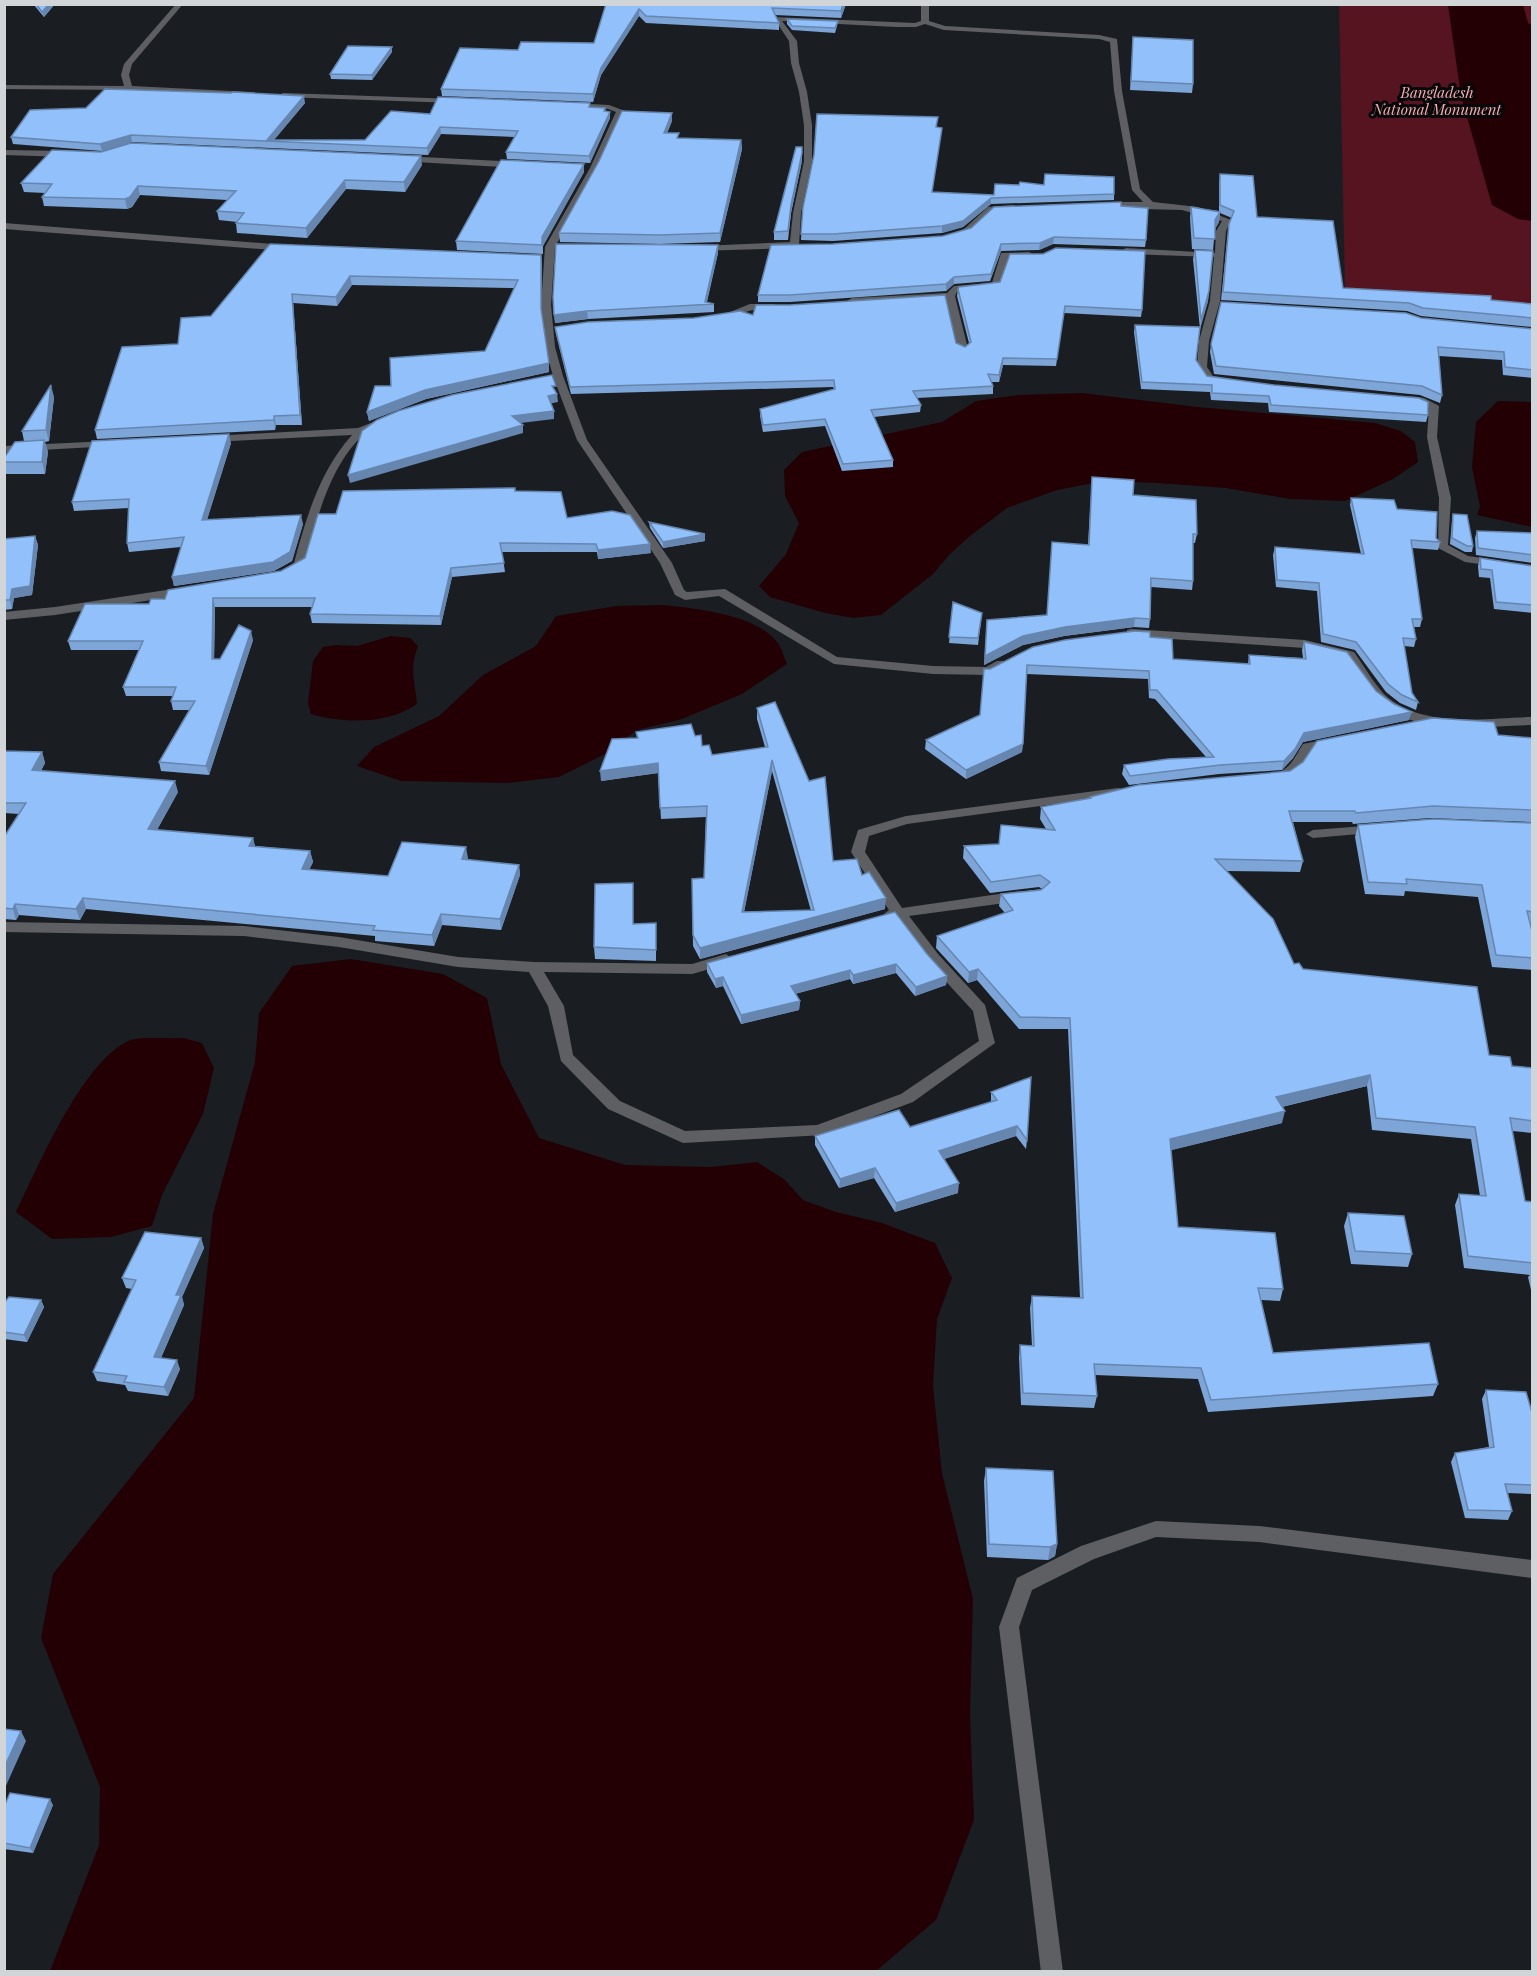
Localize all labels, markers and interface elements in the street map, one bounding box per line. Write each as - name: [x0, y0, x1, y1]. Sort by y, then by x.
- park label: Bangladesh National Monument: [1371, 82, 1502, 119]

